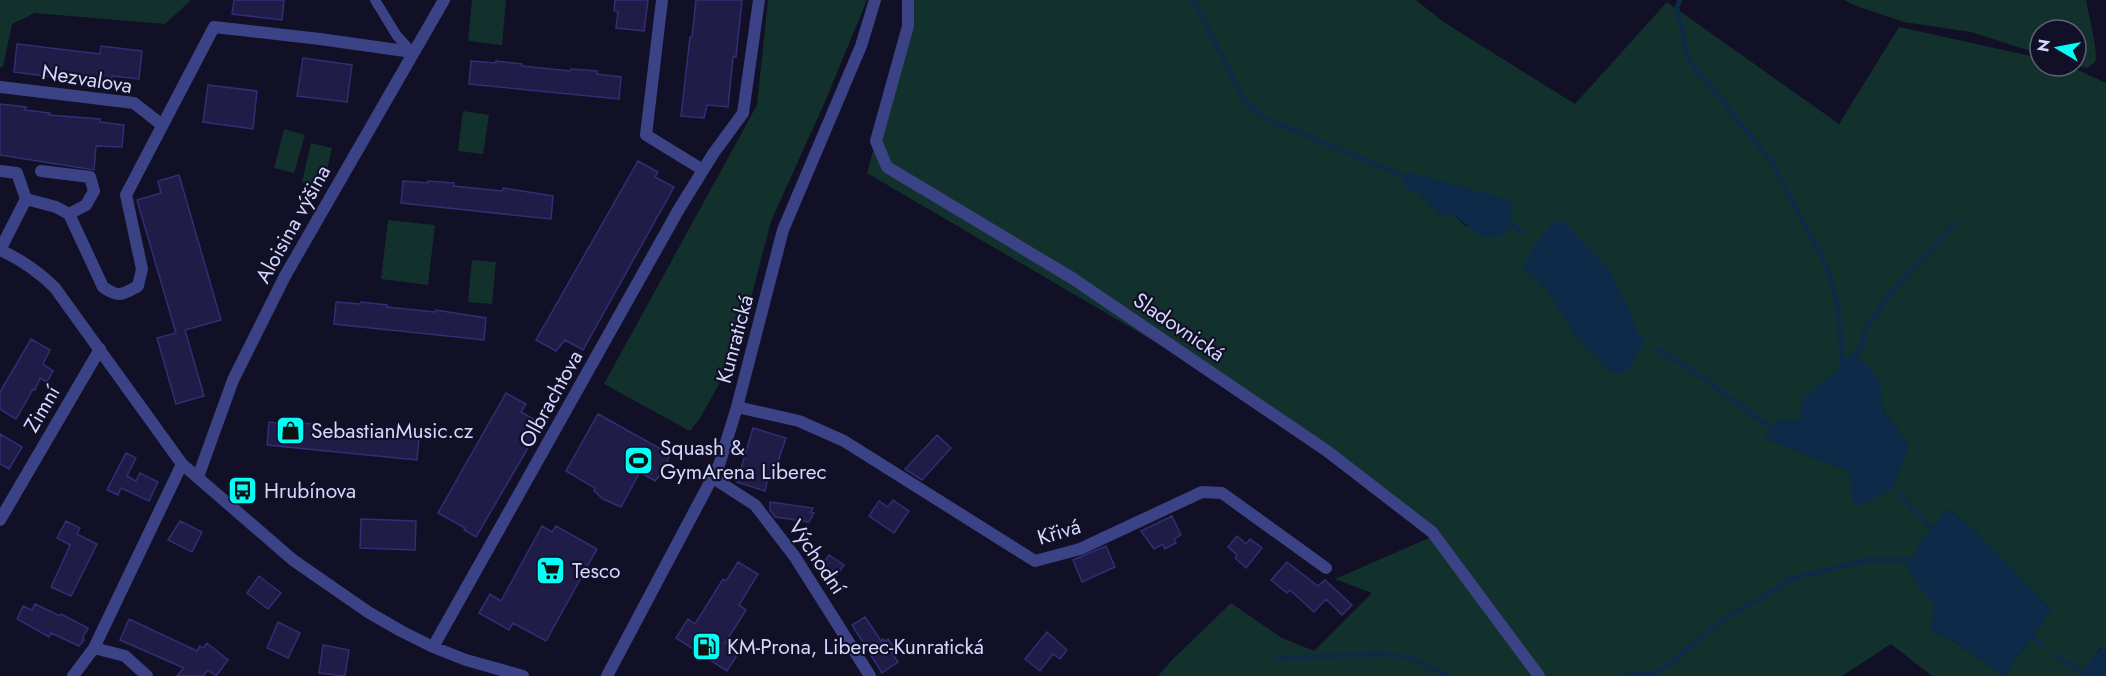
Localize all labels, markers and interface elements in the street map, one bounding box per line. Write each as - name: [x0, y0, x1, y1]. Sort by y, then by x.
- north arrow: [2028, 18, 2088, 78]
- text: N: [2031, 37, 2056, 54]
- street label: Nezvalova: [40, 57, 134, 101]
- street label: Aloisina výšina: [248, 159, 338, 289]
- street label: Sladovnická: [1127, 285, 1231, 369]
- street label: Kunratická: [709, 291, 761, 387]
- street label: Olbrachtova: [512, 345, 590, 453]
- street label: Zimní: [17, 379, 68, 438]
- shop icon: SebastianMusic.cz: [274, 415, 306, 447]
- place label: SebastianMusic.cz: [311, 416, 474, 446]
- place label: Squash & GymArena Liberec: [660, 433, 827, 487]
- sports icon: Squash & GymArena Liberec: [623, 444, 655, 476]
- bus stop icon: Hrubínova: [227, 475, 259, 507]
- place label: Hrubínova: [264, 476, 356, 506]
- street label: Křivá: [1034, 511, 1084, 553]
- street label: Východní: [781, 514, 854, 602]
- supermarket icon: Tesco: [535, 555, 567, 587]
- place label: Tesco: [572, 556, 620, 586]
- fuel station icon: KM-Prona, Liberec-Kunratická: [690, 631, 722, 663]
- place label: KM-Prona, Liberec-Kunratická: [727, 632, 984, 662]

